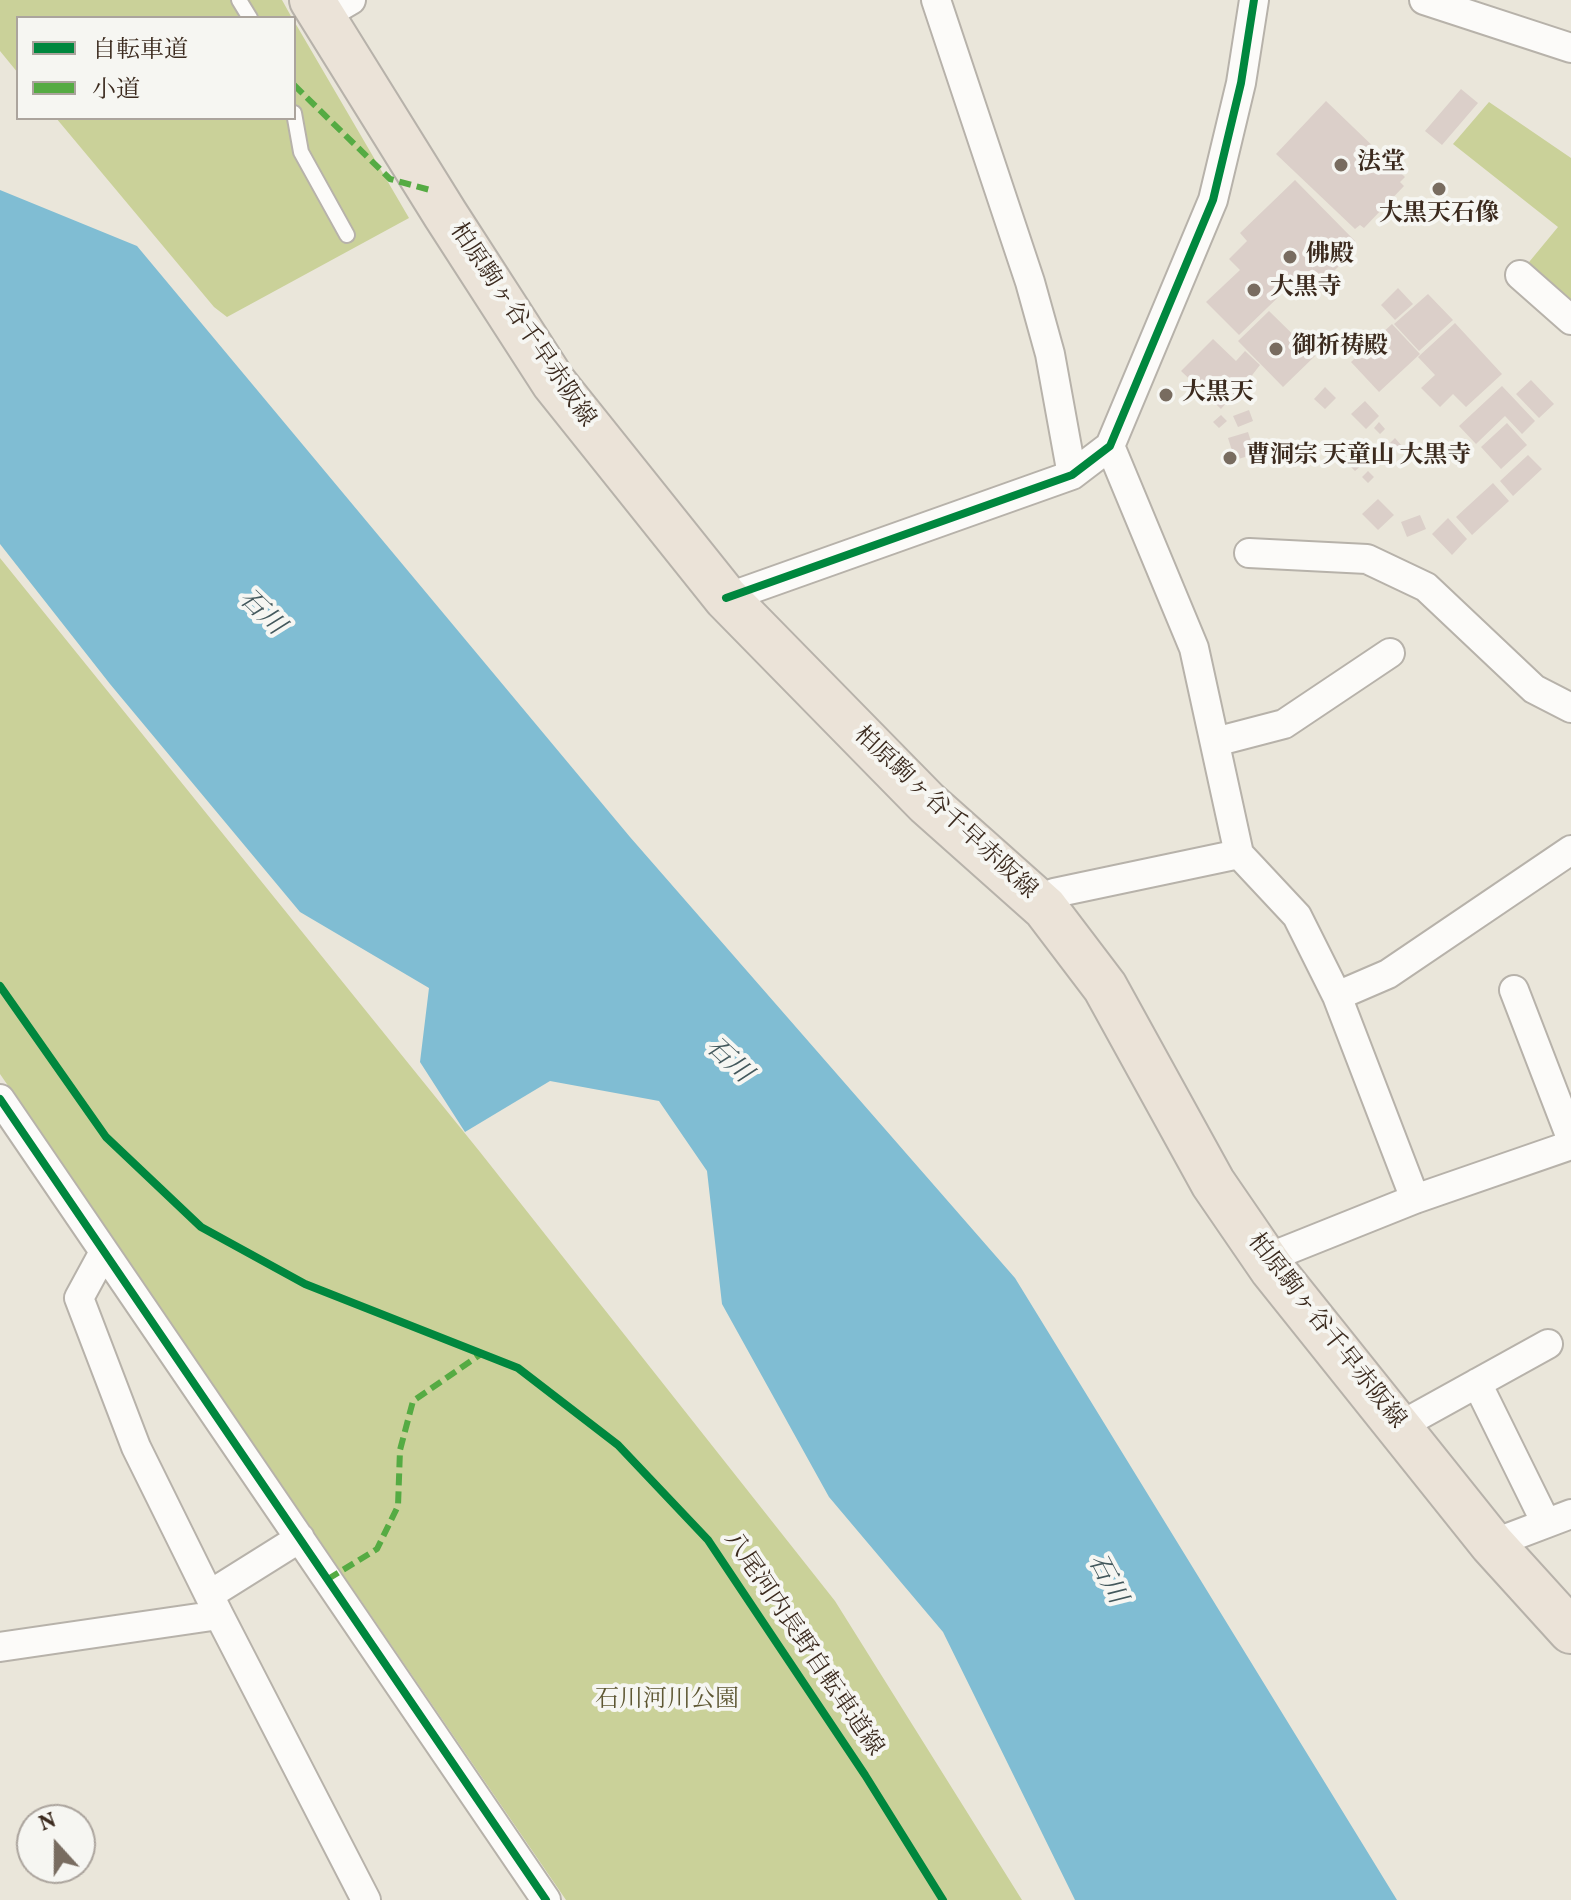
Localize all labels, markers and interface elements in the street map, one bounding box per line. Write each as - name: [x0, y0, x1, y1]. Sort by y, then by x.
- legend: [16, 16, 296, 120]
- text: 自転車道: [92, 34, 188, 68]
- text: 小道: [92, 74, 140, 108]
- place label: 法堂: [1357, 151, 1405, 179]
- marker: 法堂: [1332, 156, 1350, 174]
- marker: 大黒天石像: [1430, 180, 1448, 198]
- place label: 大黒天石像: [1379, 202, 1499, 230]
- street label: 柏原駒ヶ谷千早赤阪線: [442, 218, 600, 434]
- place label: 佛殿: [1306, 243, 1354, 271]
- marker: 佛殿: [1281, 248, 1299, 266]
- place label: 大黒寺: [1270, 276, 1342, 304]
- marker: 大黒寺: [1245, 281, 1263, 299]
- place label: 御祈祷殿: [1292, 335, 1388, 363]
- marker: 御祈祷殿: [1267, 340, 1285, 358]
- place label: 大黒天: [1182, 381, 1254, 409]
- marker: 大黒天: [1157, 386, 1175, 404]
- place label: 曹洞宗 天童山 大黒寺: [1246, 444, 1472, 472]
- marker: 曹洞宗 天童山 大黒寺: [1221, 449, 1239, 467]
- water label: 石川: [230, 585, 290, 643]
- street label: 柏原駒ヶ谷千早赤阪線: [846, 722, 1042, 906]
- water label: 石川: [697, 1033, 757, 1091]
- street label: 柏原駒ヶ谷千早赤阪線: [1240, 1229, 1410, 1435]
- street label: 八尾河内長野自転車道線: [716, 1528, 888, 1762]
- water label: 石川: [1079, 1550, 1131, 1610]
- park label: 石川河川公園: [595, 1688, 739, 1716]
- north arrow: [16, 1804, 96, 1884]
- text: N: [35, 1806, 61, 1840]

